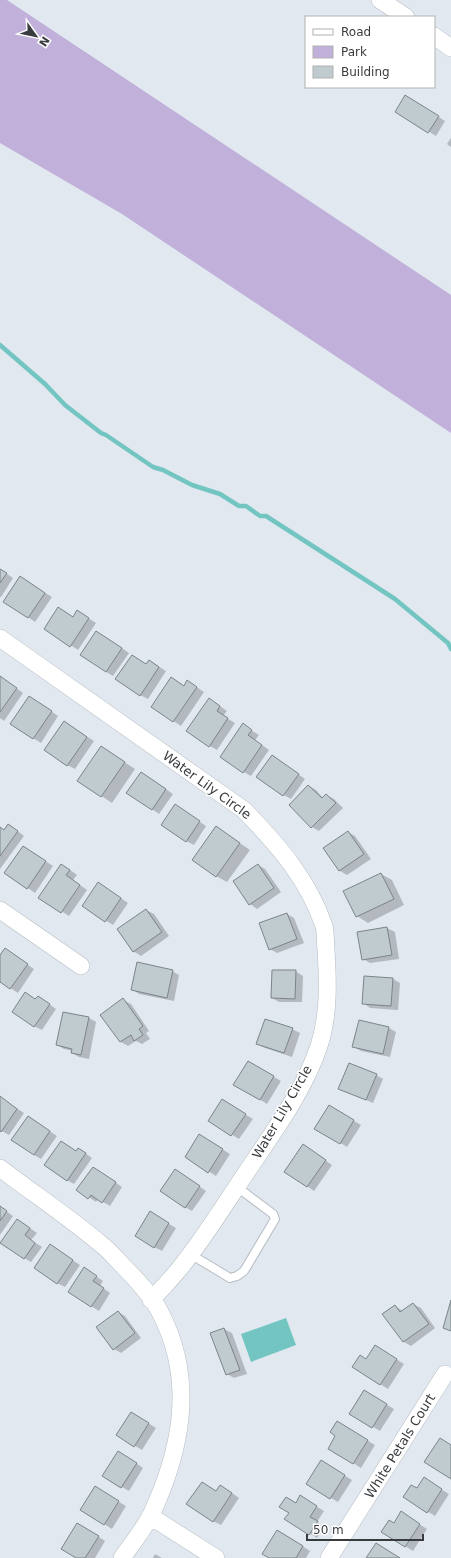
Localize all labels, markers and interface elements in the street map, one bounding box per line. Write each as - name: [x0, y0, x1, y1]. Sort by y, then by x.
- north arrow: [16, 16, 56, 56]
- legend: [305, 16, 435, 88]
- text: Road: [341, 25, 371, 39]
- text: N: [36, 34, 52, 49]
- text: Park: [341, 45, 367, 59]
- text: Building: [341, 65, 390, 79]
- street label: Water Lily Circle: [160, 748, 254, 822]
- street label: Water Lily Circle: [249, 1063, 315, 1161]
- street label: White Petals Court: [362, 1391, 438, 1501]
- scale bar: [307, 1516, 423, 1542]
- text: 50 m: [313, 1523, 344, 1537]

